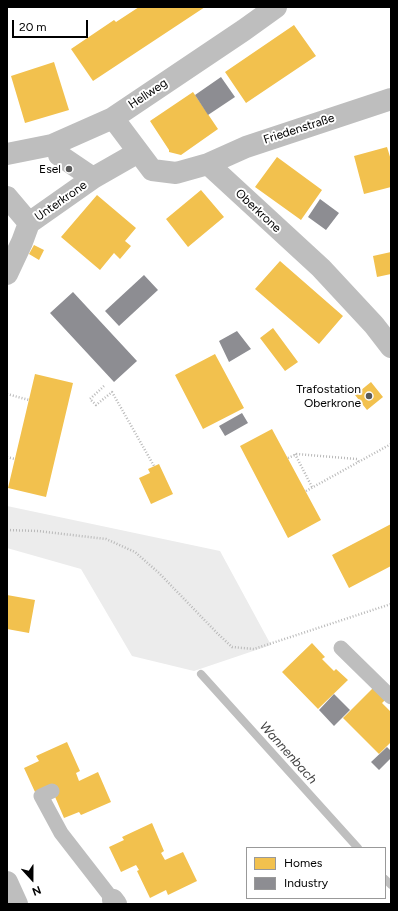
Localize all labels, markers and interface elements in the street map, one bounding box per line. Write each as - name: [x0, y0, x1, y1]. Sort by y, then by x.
- scale bar: [14, 12, 90, 38]
- text: 20 m: [19, 20, 47, 34]
- street label: Hellweg: [126, 76, 170, 112]
- street label: Friedenstraße: [262, 111, 336, 147]
- place label: Esel: [39, 162, 61, 176]
- marker: Esel: [64, 164, 74, 174]
- street label: Unterkrone: [32, 178, 90, 224]
- street label: Oberkrone: [232, 186, 284, 236]
- place label: Trafostation Oberkrone: [296, 382, 361, 410]
- marker: Trafostation Oberkrone: [364, 391, 374, 401]
- water label: Wannenbach: [256, 719, 320, 787]
- legend: [246, 847, 386, 899]
- text: Homes: [284, 856, 322, 870]
- north arrow: [12, 859, 52, 899]
- text: Industry: [284, 876, 328, 890]
- text: N: [30, 883, 43, 898]

